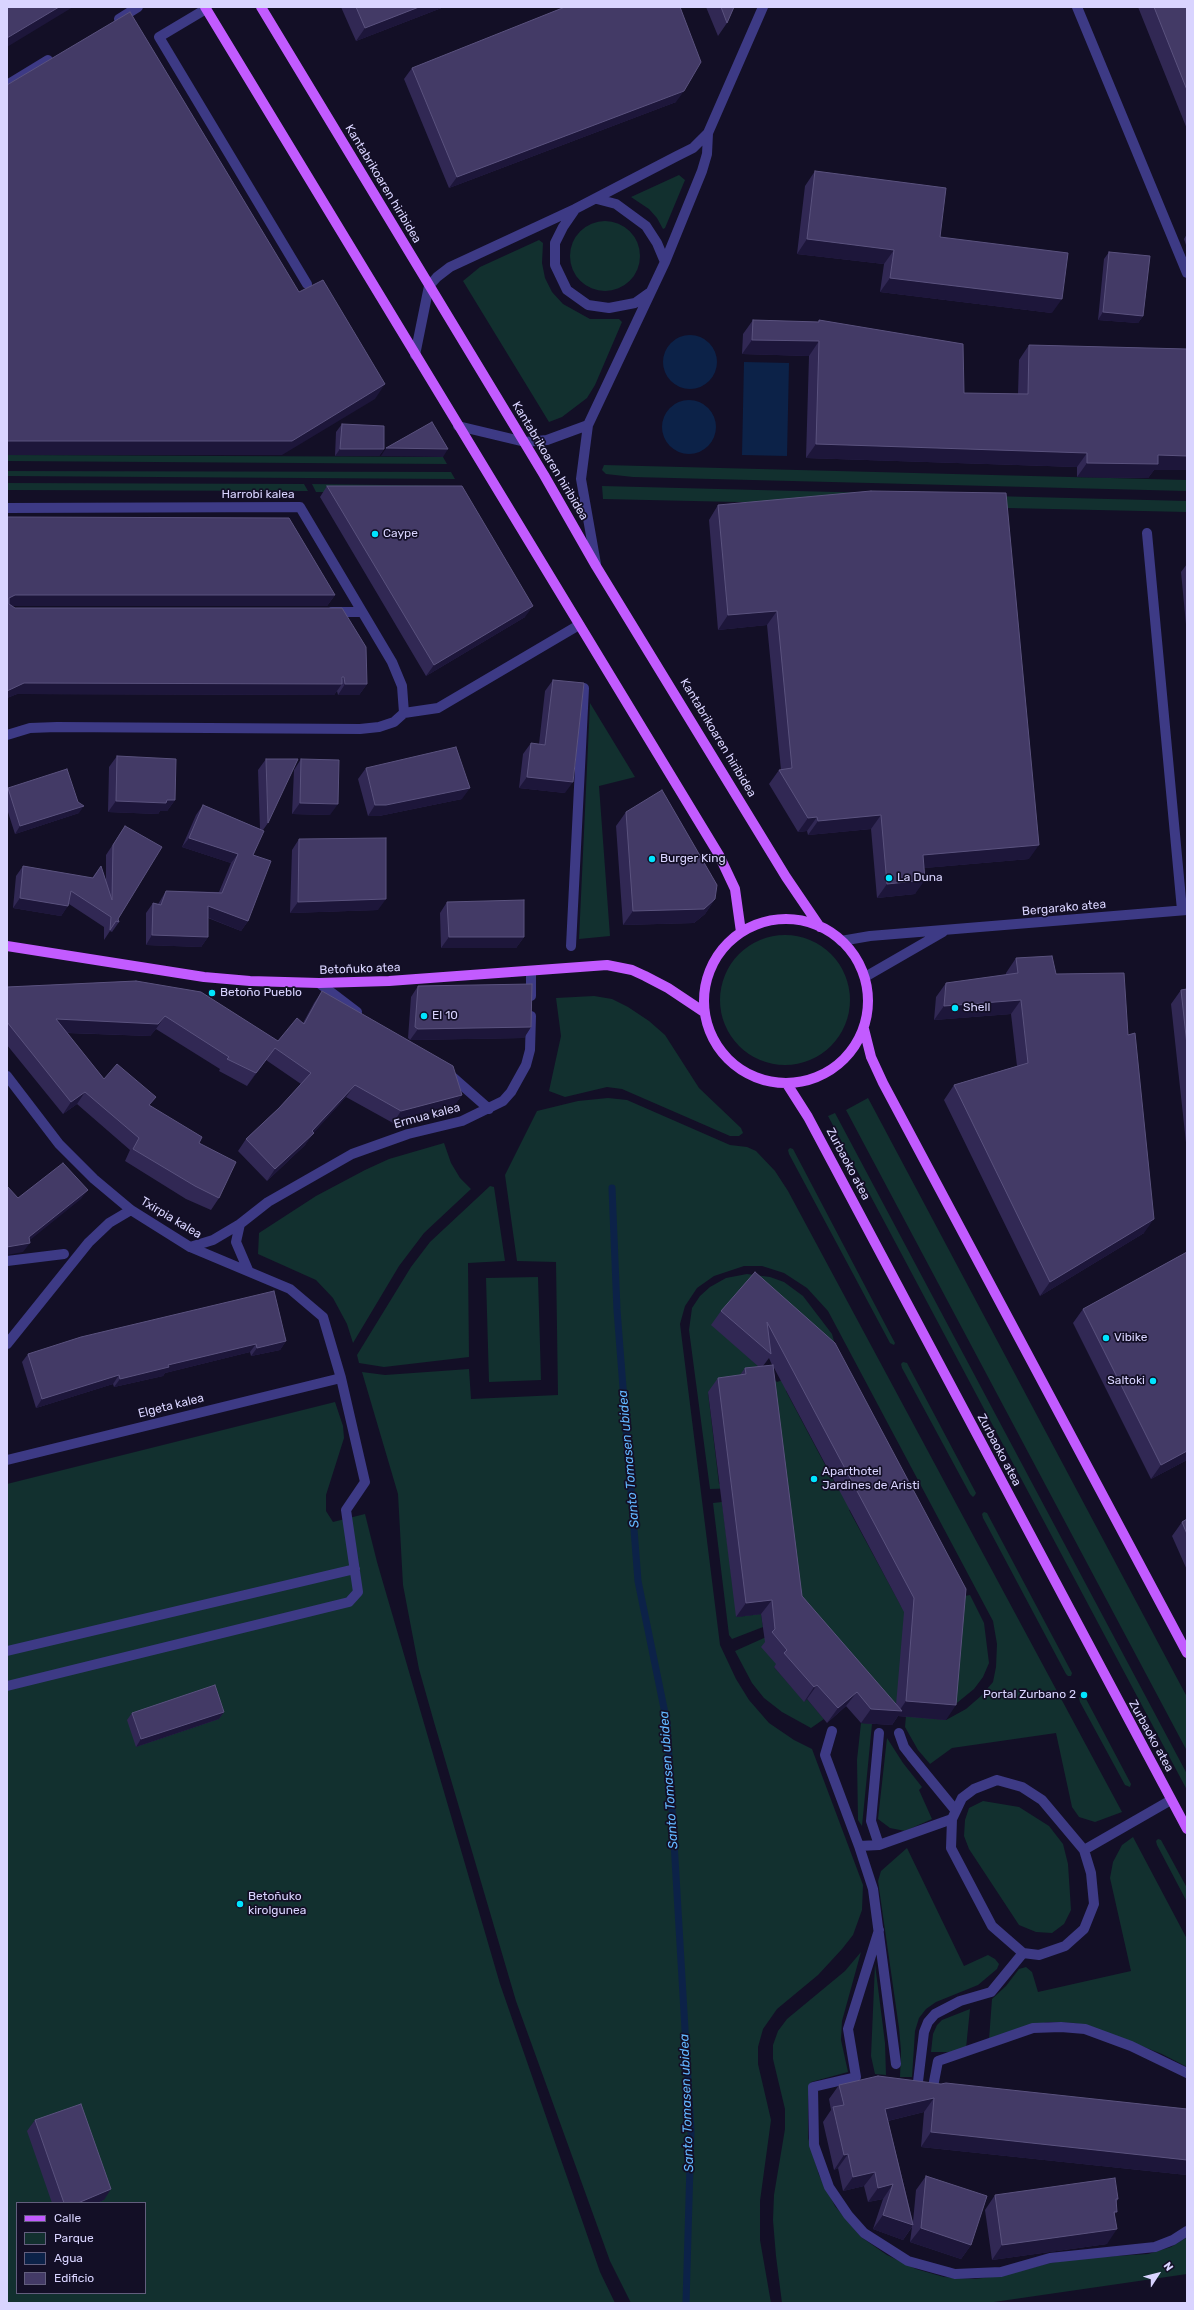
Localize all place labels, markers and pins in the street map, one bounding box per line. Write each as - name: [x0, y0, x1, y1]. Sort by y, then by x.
- place label: Caype: [383, 527, 418, 541]
- marker: Caype: [370, 529, 380, 539]
- place label: Burger King: [660, 852, 726, 866]
- marker: Burger King: [647, 854, 657, 864]
- place label: La Duna: [897, 871, 943, 885]
- marker: La Duna: [884, 873, 894, 883]
- place label: Betoño Pueblo: [220, 986, 302, 1000]
- marker: Betoño Pueblo: [207, 988, 217, 998]
- place label: Shell: [963, 1001, 990, 1015]
- marker: Shell: [950, 1003, 960, 1013]
- place label: El 10: [432, 1009, 458, 1023]
- marker: El 10: [419, 1011, 429, 1021]
- place label: Vibike: [1114, 1331, 1147, 1345]
- marker: Vibike: [1101, 1333, 1111, 1343]
- place label: Saltoki: [1107, 1374, 1145, 1388]
- marker: Saltoki: [1148, 1376, 1158, 1386]
- place label: Aparthotel Jardines de Aristi: [822, 1465, 920, 1493]
- marker: Aparthotel Jardines de Aristi: [809, 1474, 819, 1484]
- place label: Portal Zurbano 2: [983, 1688, 1076, 1702]
- marker: Portal Zurbano 2: [1079, 1690, 1089, 1700]
- place label: Betoñuko kirolgunea: [248, 1890, 306, 1918]
- marker: Betoñuko kirolgunea: [235, 1899, 245, 1909]

